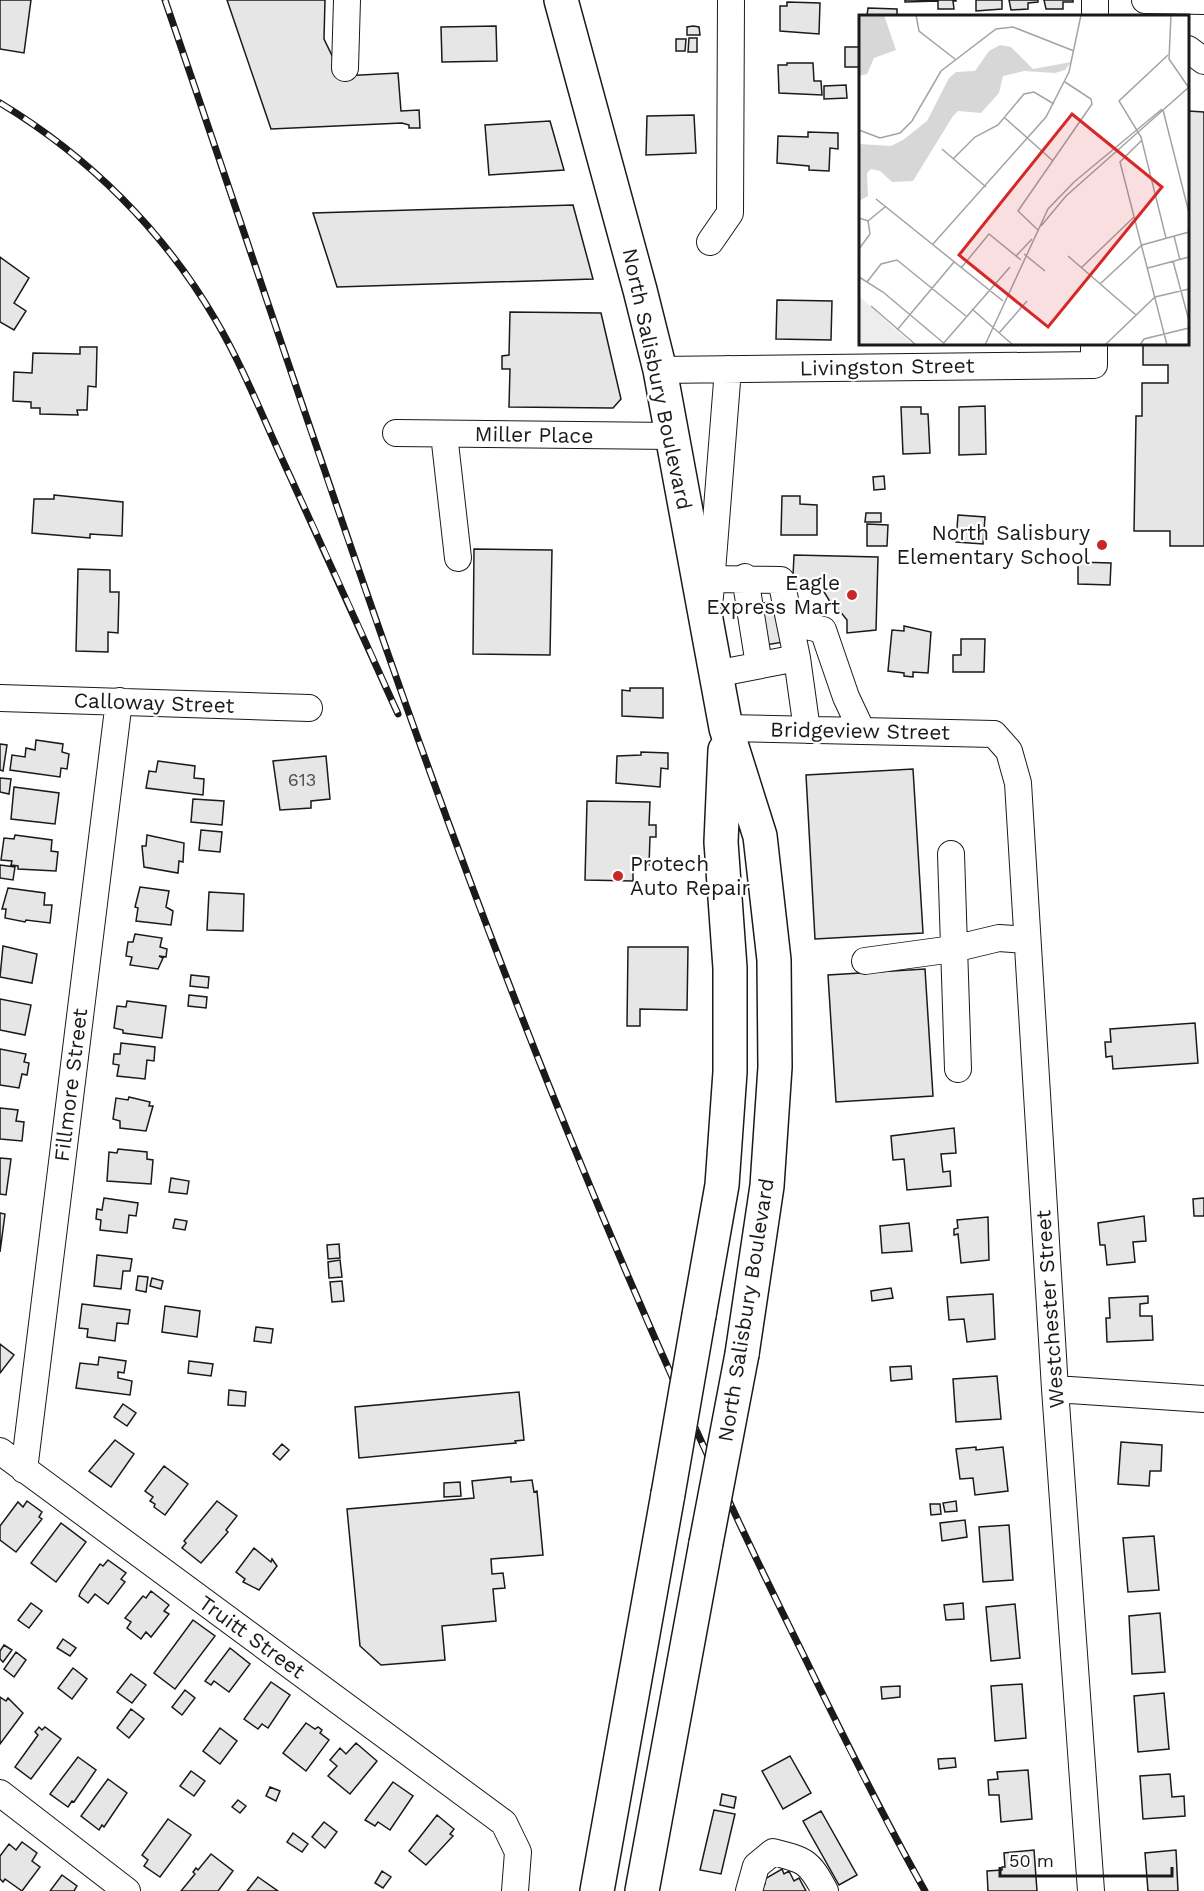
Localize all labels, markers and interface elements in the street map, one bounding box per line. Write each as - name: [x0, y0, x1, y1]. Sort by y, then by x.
- inset map: [859, 15, 1189, 345]
- street label: North Salisbury Boulevard: [618, 246, 697, 512]
- street label: Livingston Street: [799, 352, 975, 381]
- street label: Miller Place: [474, 421, 594, 448]
- place label: North Salisbury Elementary School: [897, 520, 1091, 569]
- marker: North Salisbury Elementary School: [1095, 538, 1109, 552]
- place label: Eagle Express Mart: [706, 570, 840, 619]
- marker: Eagle Express Mart: [845, 588, 859, 602]
- street label: Calloway Street: [73, 687, 235, 718]
- street label: Bridgeview Street: [770, 716, 950, 745]
- house number: 613: [288, 769, 316, 790]
- place label: Protech Auto Repair: [630, 851, 751, 900]
- marker: Protech Auto Repair: [611, 869, 625, 883]
- street label: Fillmore Street: [49, 1007, 92, 1163]
- street label: North Salisbury Boulevard: [712, 1176, 779, 1444]
- street label: Westchester Street: [1030, 1209, 1069, 1409]
- street label: Truitt Street: [194, 1590, 310, 1684]
- scale bar: [1000, 1840, 1172, 1878]
- text: 50 m: [1009, 1850, 1054, 1871]

